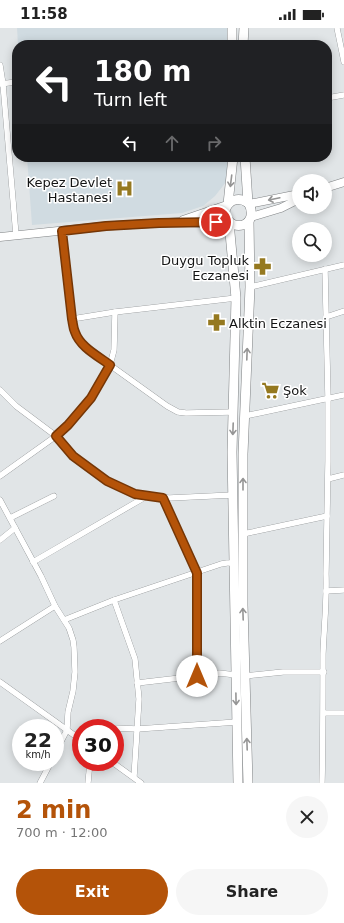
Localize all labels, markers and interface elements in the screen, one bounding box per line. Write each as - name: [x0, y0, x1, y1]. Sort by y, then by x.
- text: 11:58: [20, 5, 68, 23]
- text: 180 m: [94, 55, 191, 88]
- icon: left: [28, 56, 80, 108]
- text: Turn left: [94, 89, 167, 110]
- icon: left: [119, 132, 141, 154]
- icon: ahead: [161, 132, 183, 154]
- icon: right: [203, 132, 225, 154]
- one-way arrow: [227, 174, 235, 187]
- map controls: [292, 174, 332, 262]
- button: sound: [292, 174, 332, 214]
- place label: Kepez Devlet Hastanesi: [27, 175, 112, 205]
- hospital icon: Kepez Devlet Hastanesi: [115, 179, 135, 199]
- one-way arrow: [268, 195, 281, 203]
- pin: [199, 205, 233, 239]
- icon: arrive: [205, 211, 227, 233]
- button: search: [292, 222, 332, 262]
- place label: Duygu Topluk Eczanesi: [161, 253, 249, 283]
- pharmacy icon: Duygu Topluk Eczanesi: [252, 257, 272, 277]
- pharmacy icon: Alktin Eczanesi: [206, 313, 226, 333]
- place label: Alktin Eczanesi: [229, 316, 327, 331]
- one-way arrow: [243, 348, 251, 361]
- supermarket icon: Şok: [260, 380, 280, 400]
- place label: Şok: [283, 383, 307, 398]
- one-way arrow: [229, 422, 236, 435]
- one-way arrow: [239, 478, 247, 491]
- one-way arrow: [239, 608, 247, 621]
- position arrow: [176, 655, 218, 697]
- one-way arrow: [232, 692, 240, 705]
- speed limit sign: 30: [72, 719, 124, 771]
- text: 22: [24, 728, 52, 752]
- one-way arrow: [243, 738, 251, 751]
- text: km/h: [25, 749, 51, 760]
- text: 2 min: [16, 796, 91, 824]
- button: close: [286, 796, 328, 838]
- text: 700 m · 12:00: [16, 825, 107, 840]
- button: Exit: [16, 869, 168, 915]
- button: Share: [176, 869, 328, 915]

